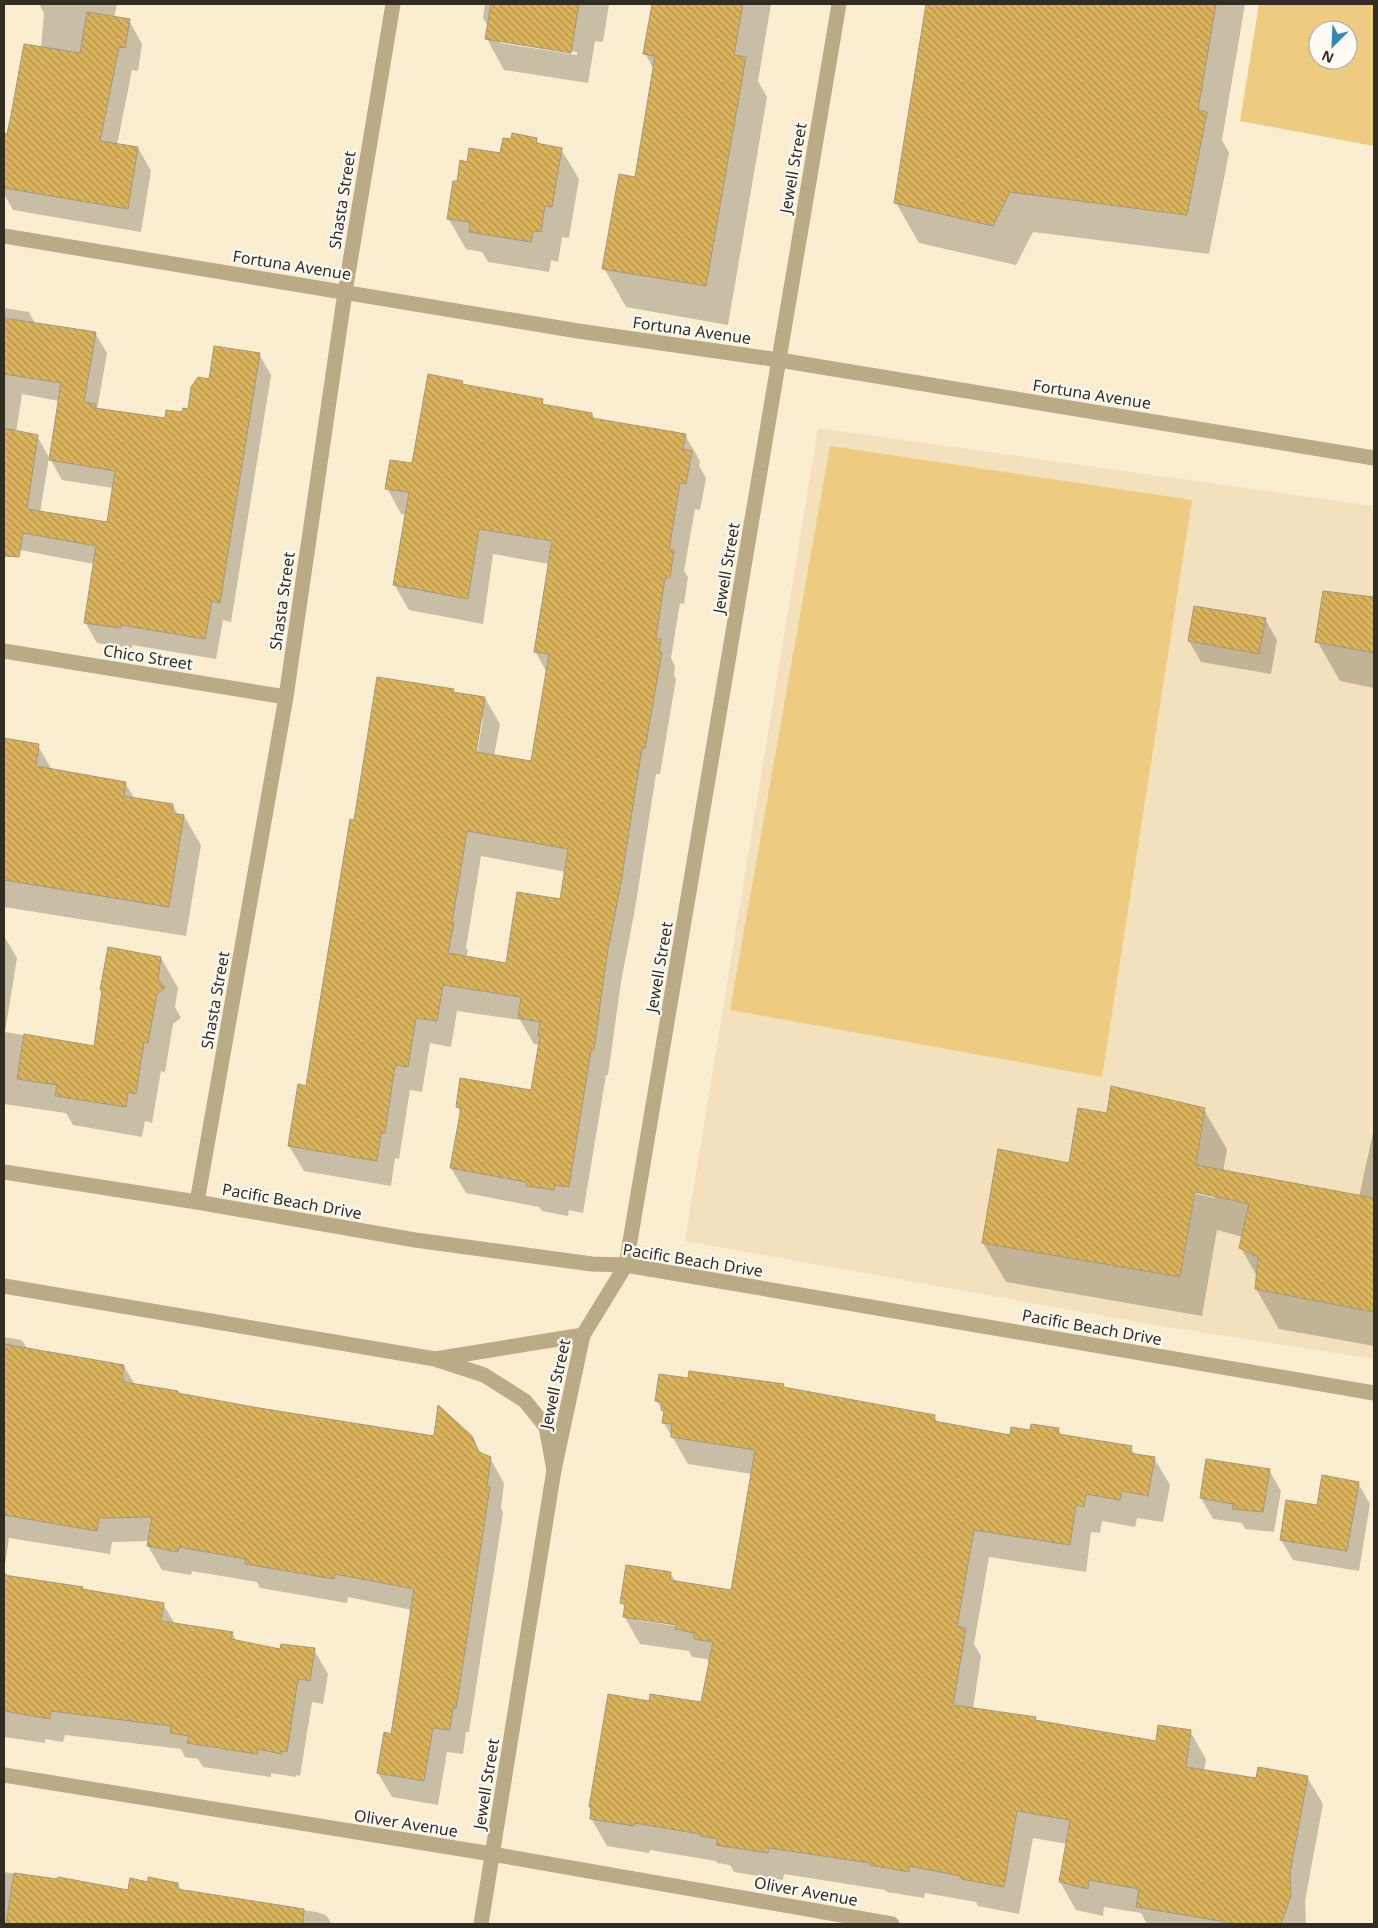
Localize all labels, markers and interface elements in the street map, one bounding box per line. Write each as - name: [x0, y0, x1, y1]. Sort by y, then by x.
- north arrow: [1308, 20, 1358, 70]
- text: N: [1318, 46, 1337, 68]
- street label: Jewell Street: [774, 121, 812, 217]
- street label: Shasta Street: [323, 149, 361, 251]
- street label: Fortuna Avenue: [231, 245, 353, 285]
- street label: Fortuna Avenue: [631, 311, 753, 349]
- street label: Fortuna Avenue: [1031, 374, 1153, 414]
- street label: Jewell Street: [707, 521, 745, 617]
- street label: Shasta Street: [264, 550, 300, 652]
- street label: Chico Street: [102, 639, 195, 675]
- street label: Jewell Street: [640, 920, 678, 1016]
- street label: Shasta Street: [196, 949, 234, 1051]
- street label: Pacific Beach Drive: [220, 1178, 364, 1224]
- street label: Pacific Beach Drive: [621, 1238, 765, 1282]
- street label: Pacific Beach Drive: [1020, 1304, 1164, 1350]
- street label: Jewell Street: [534, 1337, 575, 1433]
- street label: Jewell Street: [468, 1737, 504, 1833]
- street label: Oliver Avenue: [352, 1804, 460, 1842]
- street label: Oliver Avenue: [752, 1871, 860, 1911]

